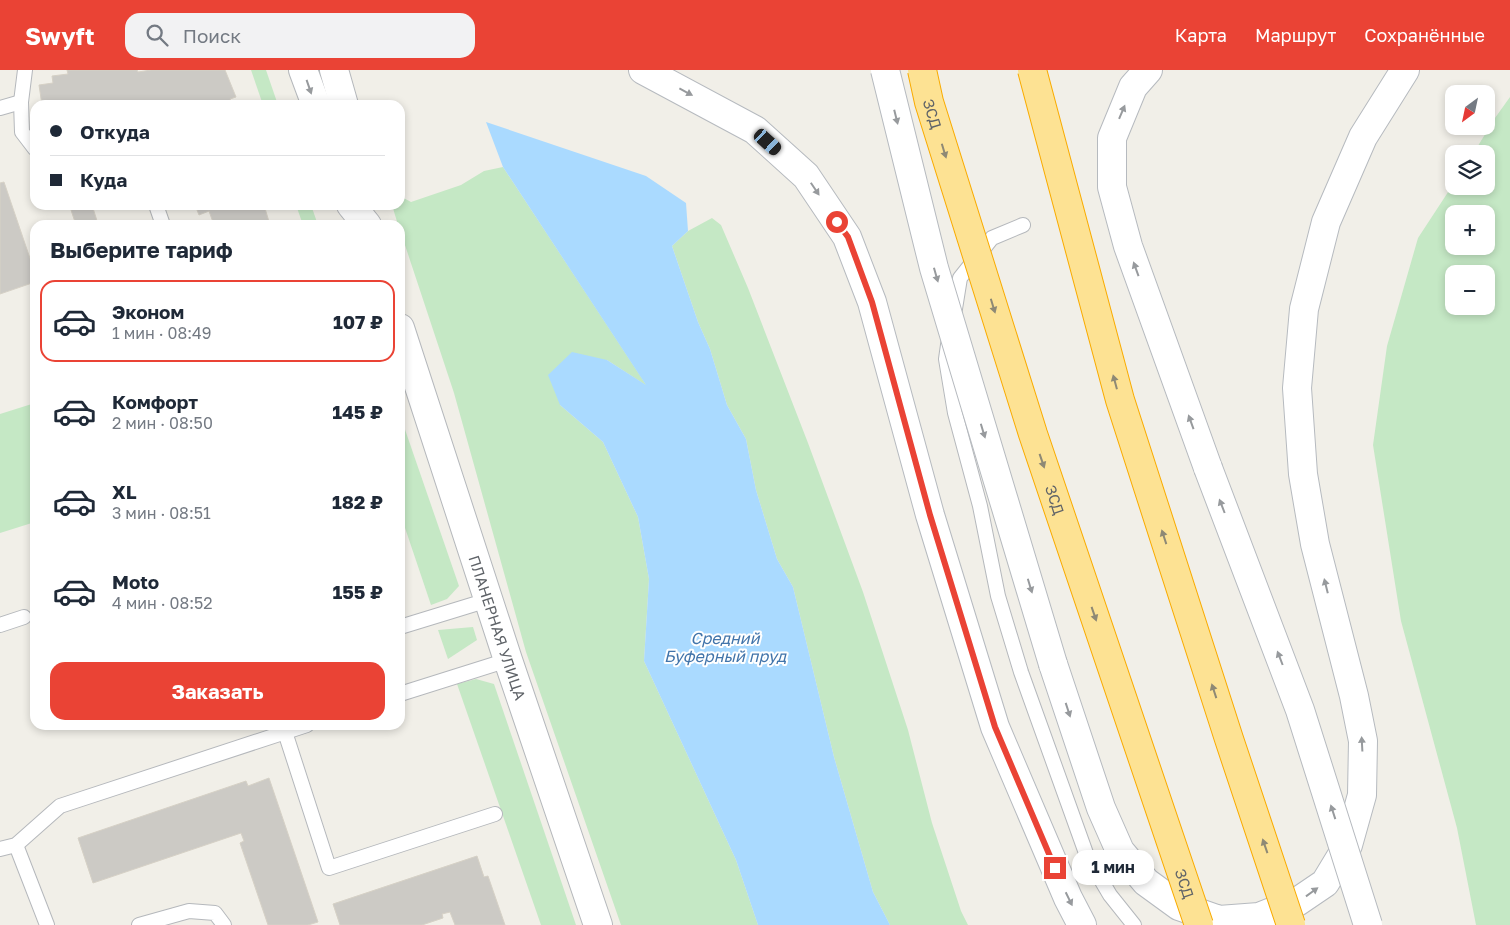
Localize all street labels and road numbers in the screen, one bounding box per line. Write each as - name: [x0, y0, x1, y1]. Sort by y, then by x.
- street label: ЗСД: [920, 97, 946, 131]
- street label: ЗСД: [1042, 483, 1069, 517]
- street label: ПЛАНЕРНАЯ УЛИЦА: [465, 553, 530, 702]
- street label: ЗСД: [1172, 866, 1198, 901]

